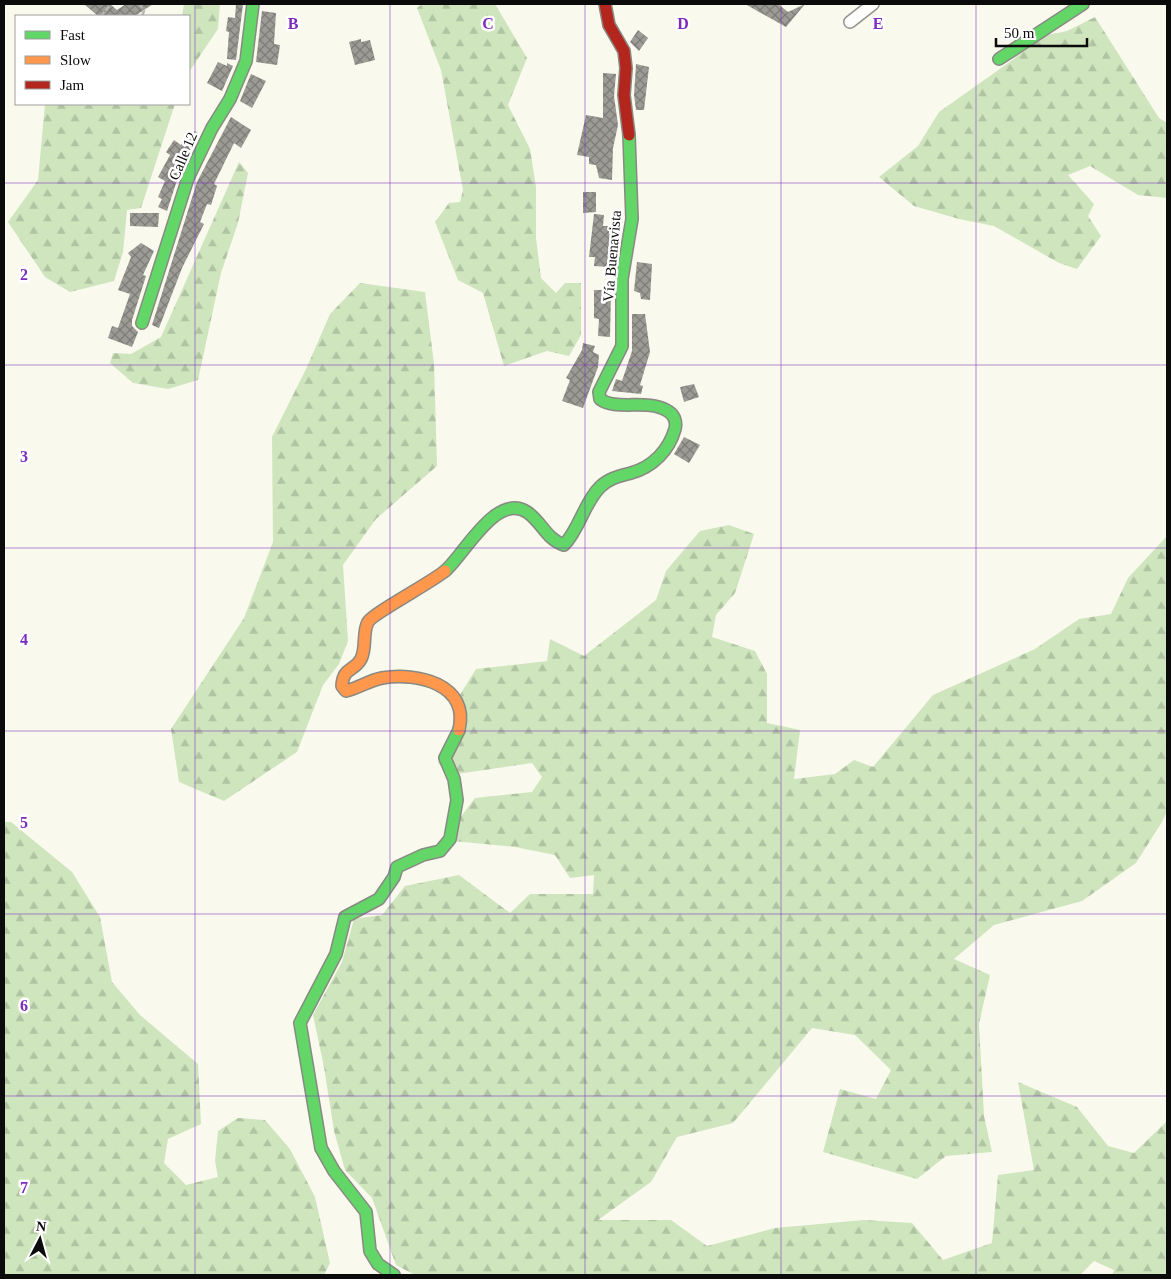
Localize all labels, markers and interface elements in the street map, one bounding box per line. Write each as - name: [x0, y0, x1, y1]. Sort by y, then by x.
- legend: [15, 15, 190, 105]
- text: B: [288, 15, 299, 32]
- text: C: [482, 15, 494, 32]
- text: D: [677, 15, 689, 32]
- text: E: [873, 15, 883, 32]
- scale bar: [996, 15, 1087, 47]
- text: 50 m: [1004, 25, 1035, 41]
- text: Fast: [60, 27, 86, 43]
- text: Slow: [60, 52, 91, 68]
- text: Jam: [60, 77, 84, 93]
- street label: Calle 12: [166, 130, 200, 182]
- street label: Vía Buenavista: [600, 209, 624, 303]
- text: 2: [20, 266, 28, 283]
- text: 3: [20, 448, 28, 465]
- text: 4: [20, 631, 28, 648]
- text: 5: [20, 814, 28, 831]
- text: 6: [20, 997, 28, 1014]
- text: 7: [20, 1179, 28, 1196]
- north arrow: [15, 1214, 65, 1264]
- text: N: [35, 1219, 47, 1235]

